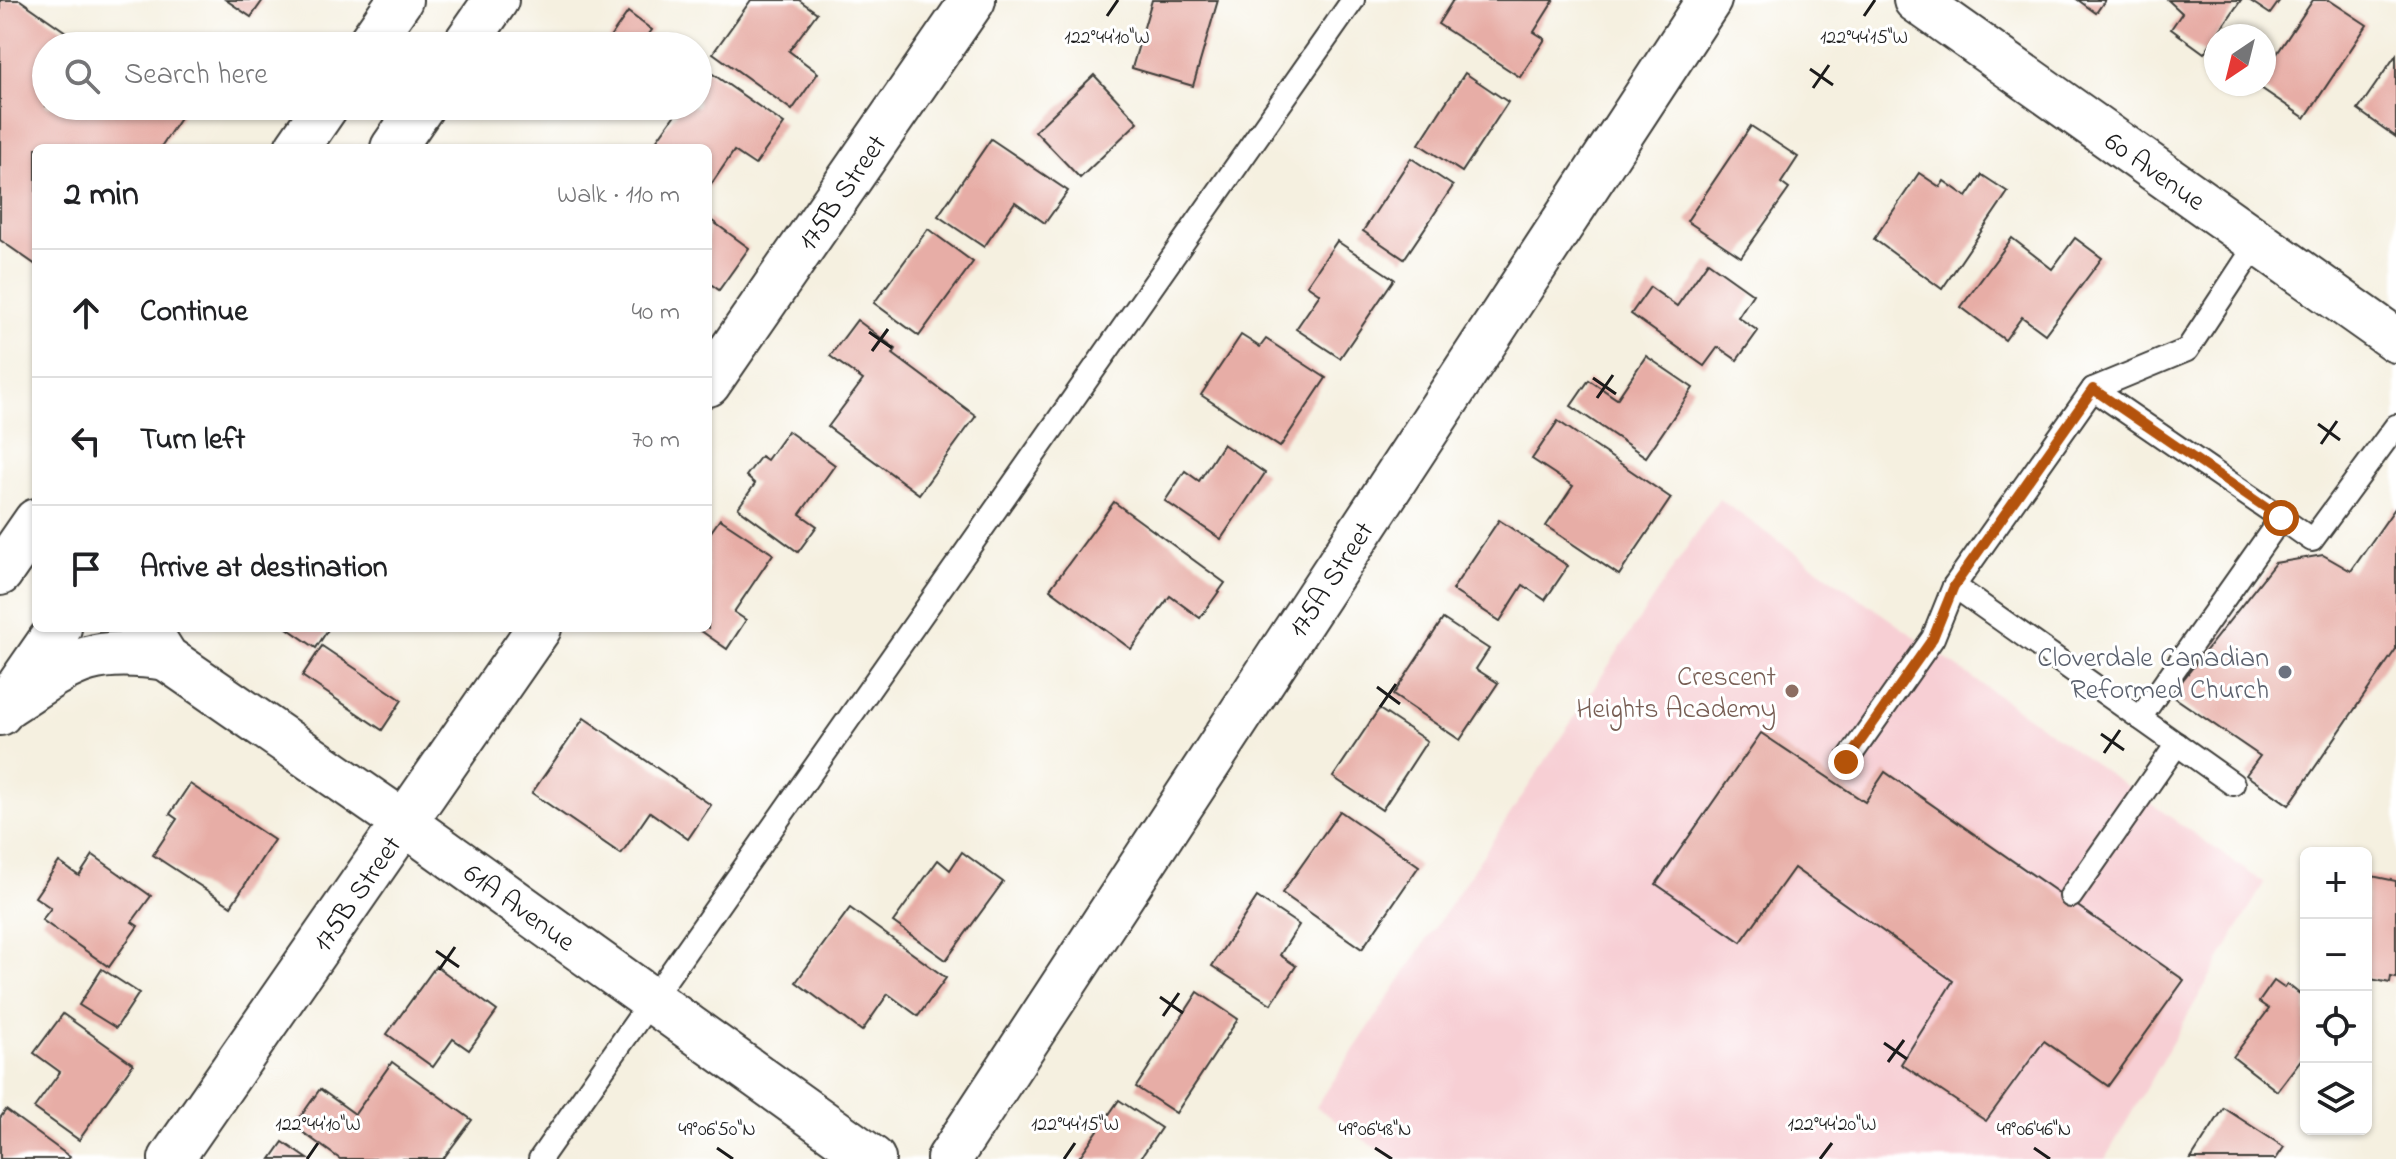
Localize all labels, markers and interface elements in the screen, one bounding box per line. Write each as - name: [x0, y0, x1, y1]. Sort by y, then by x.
- text: 122°44'10"W: [1064, 24, 1150, 53]
- text: 122°44'15"W: [1820, 24, 1908, 53]
- north arrow: [2204, 24, 2276, 96]
- search box: [32, 32, 712, 120]
- icon: search: [60, 54, 104, 98]
- text: Search here: [124, 54, 268, 98]
- street label: 60 Avenue: [2095, 123, 2213, 223]
- street label: 175B Street: [789, 127, 898, 260]
- text: 2 min: [64, 171, 139, 221]
- text: Walk · 110 m: [557, 177, 680, 215]
- icon: ahead: [64, 291, 108, 335]
- text: Continue: [140, 291, 248, 335]
- text: 40 m: [631, 294, 680, 332]
- icon: left: [64, 419, 108, 463]
- text: Turn left: [140, 419, 245, 463]
- text: 70 m: [631, 422, 680, 460]
- route start: [2263, 500, 2299, 536]
- street label: 175A Street: [1279, 514, 1386, 647]
- icon: arrive: [64, 547, 108, 591]
- text: Arrive at destination: [140, 547, 388, 591]
- place label: Cloverdale Canadian Reformed Church: [2037, 639, 2269, 712]
- place label: Crescent Heights Academy: [1576, 658, 1776, 731]
- marker: Cloverdale Canadian Reformed Church: [2276, 663, 2294, 681]
- marker: Crescent Heights Academy: [1783, 682, 1801, 700]
- route end: [1828, 744, 1864, 780]
- street label: 175B Street: [304, 828, 413, 961]
- map controls: [2300, 847, 2372, 1135]
- button: +: [2300, 847, 2372, 919]
- street label: 61A Avenue: [454, 855, 583, 963]
- button: −: [2300, 919, 2372, 991]
- button: locate: [2300, 991, 2372, 1063]
- button: layers: [2300, 1063, 2372, 1135]
- text: 122°44'10"W: [275, 1111, 361, 1140]
- text: 122°44'15"W: [1031, 1111, 1119, 1140]
- text: 122°44'20"W: [1788, 1111, 1876, 1140]
- text: 49°06'50"N: [678, 1116, 756, 1145]
- text: 49°06'48"N: [1338, 1116, 1412, 1145]
- text: 49°06'46"N: [1997, 1116, 2071, 1145]

